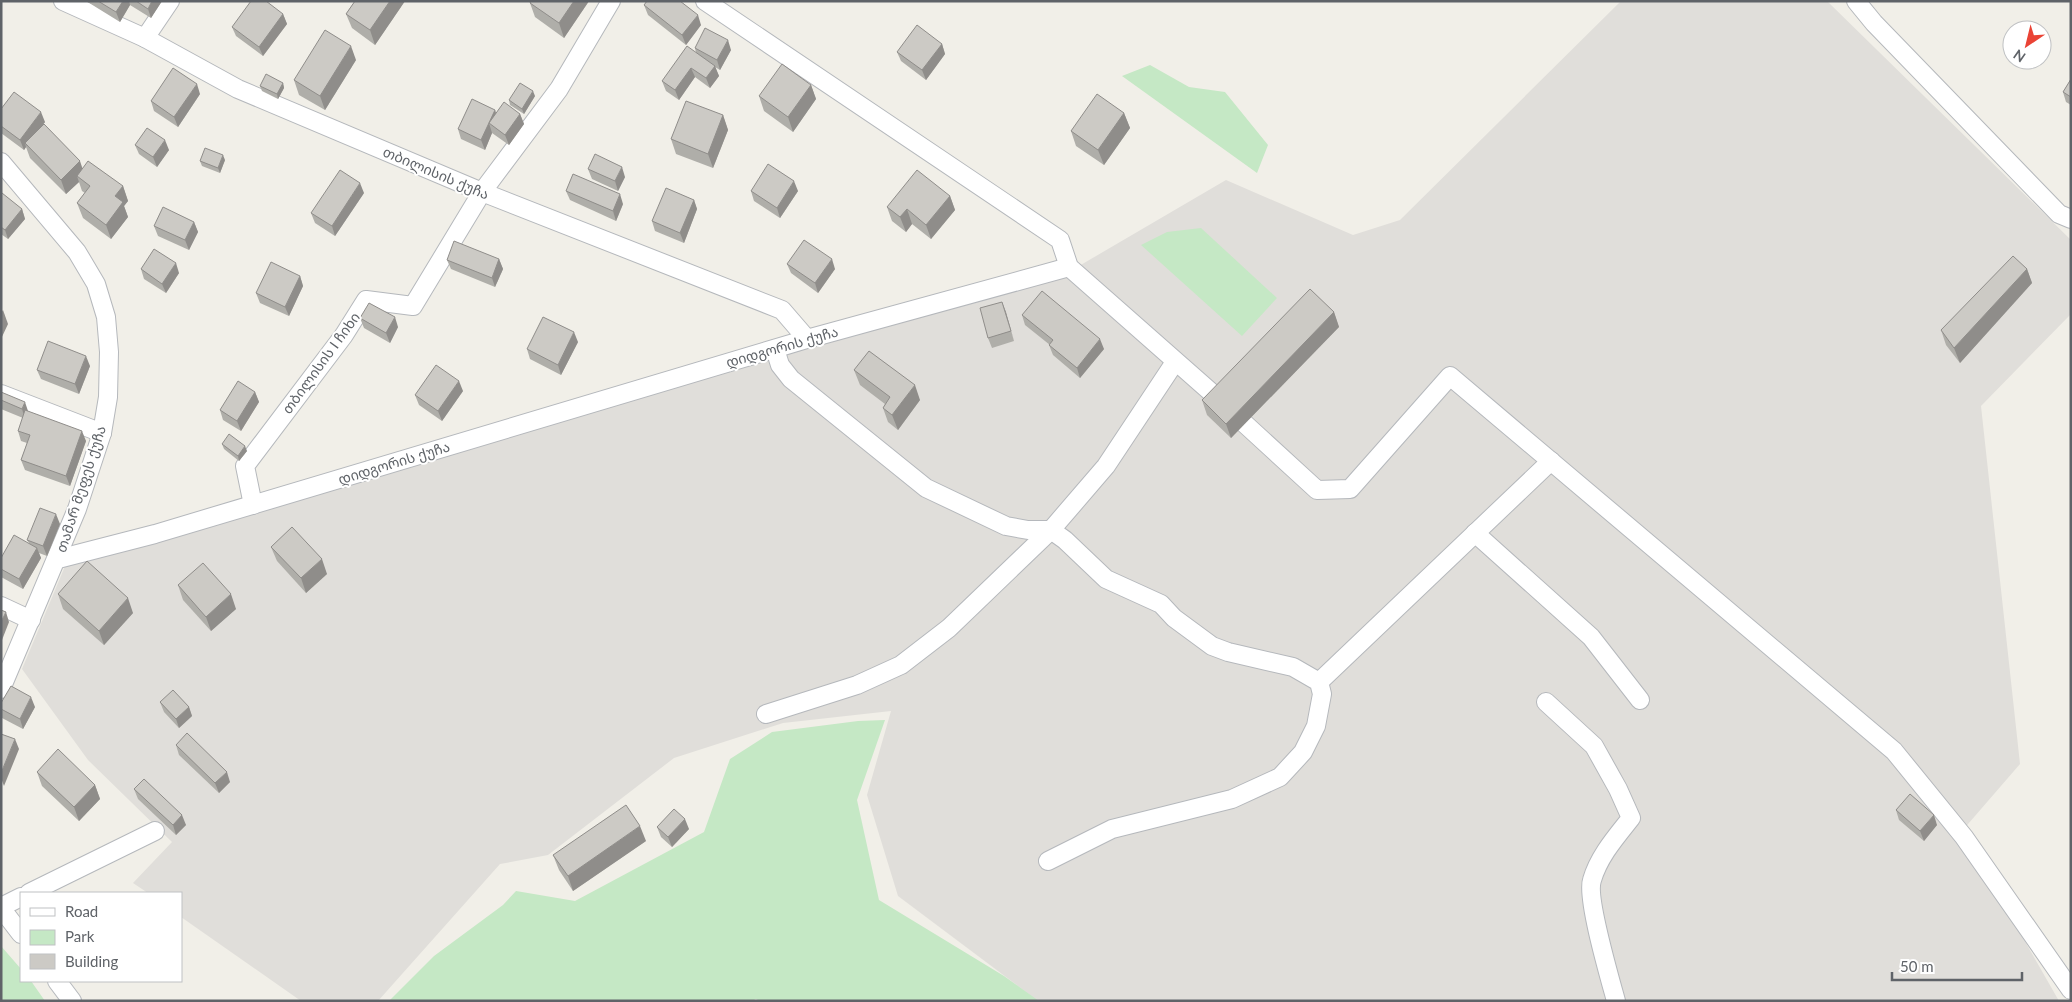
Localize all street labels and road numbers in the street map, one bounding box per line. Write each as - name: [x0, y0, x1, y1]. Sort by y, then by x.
- street label: თბილისის ქუჩა: [380, 143, 492, 203]
- street label: თბილისის I ჩიხი: [278, 309, 364, 417]
- street label: დიდგორის ქუჩა: [724, 322, 840, 372]
- street label: თამარ მეფეს ქუჩა: [52, 423, 110, 555]
- street label: დიდგორის ქუჩა: [336, 437, 452, 489]

